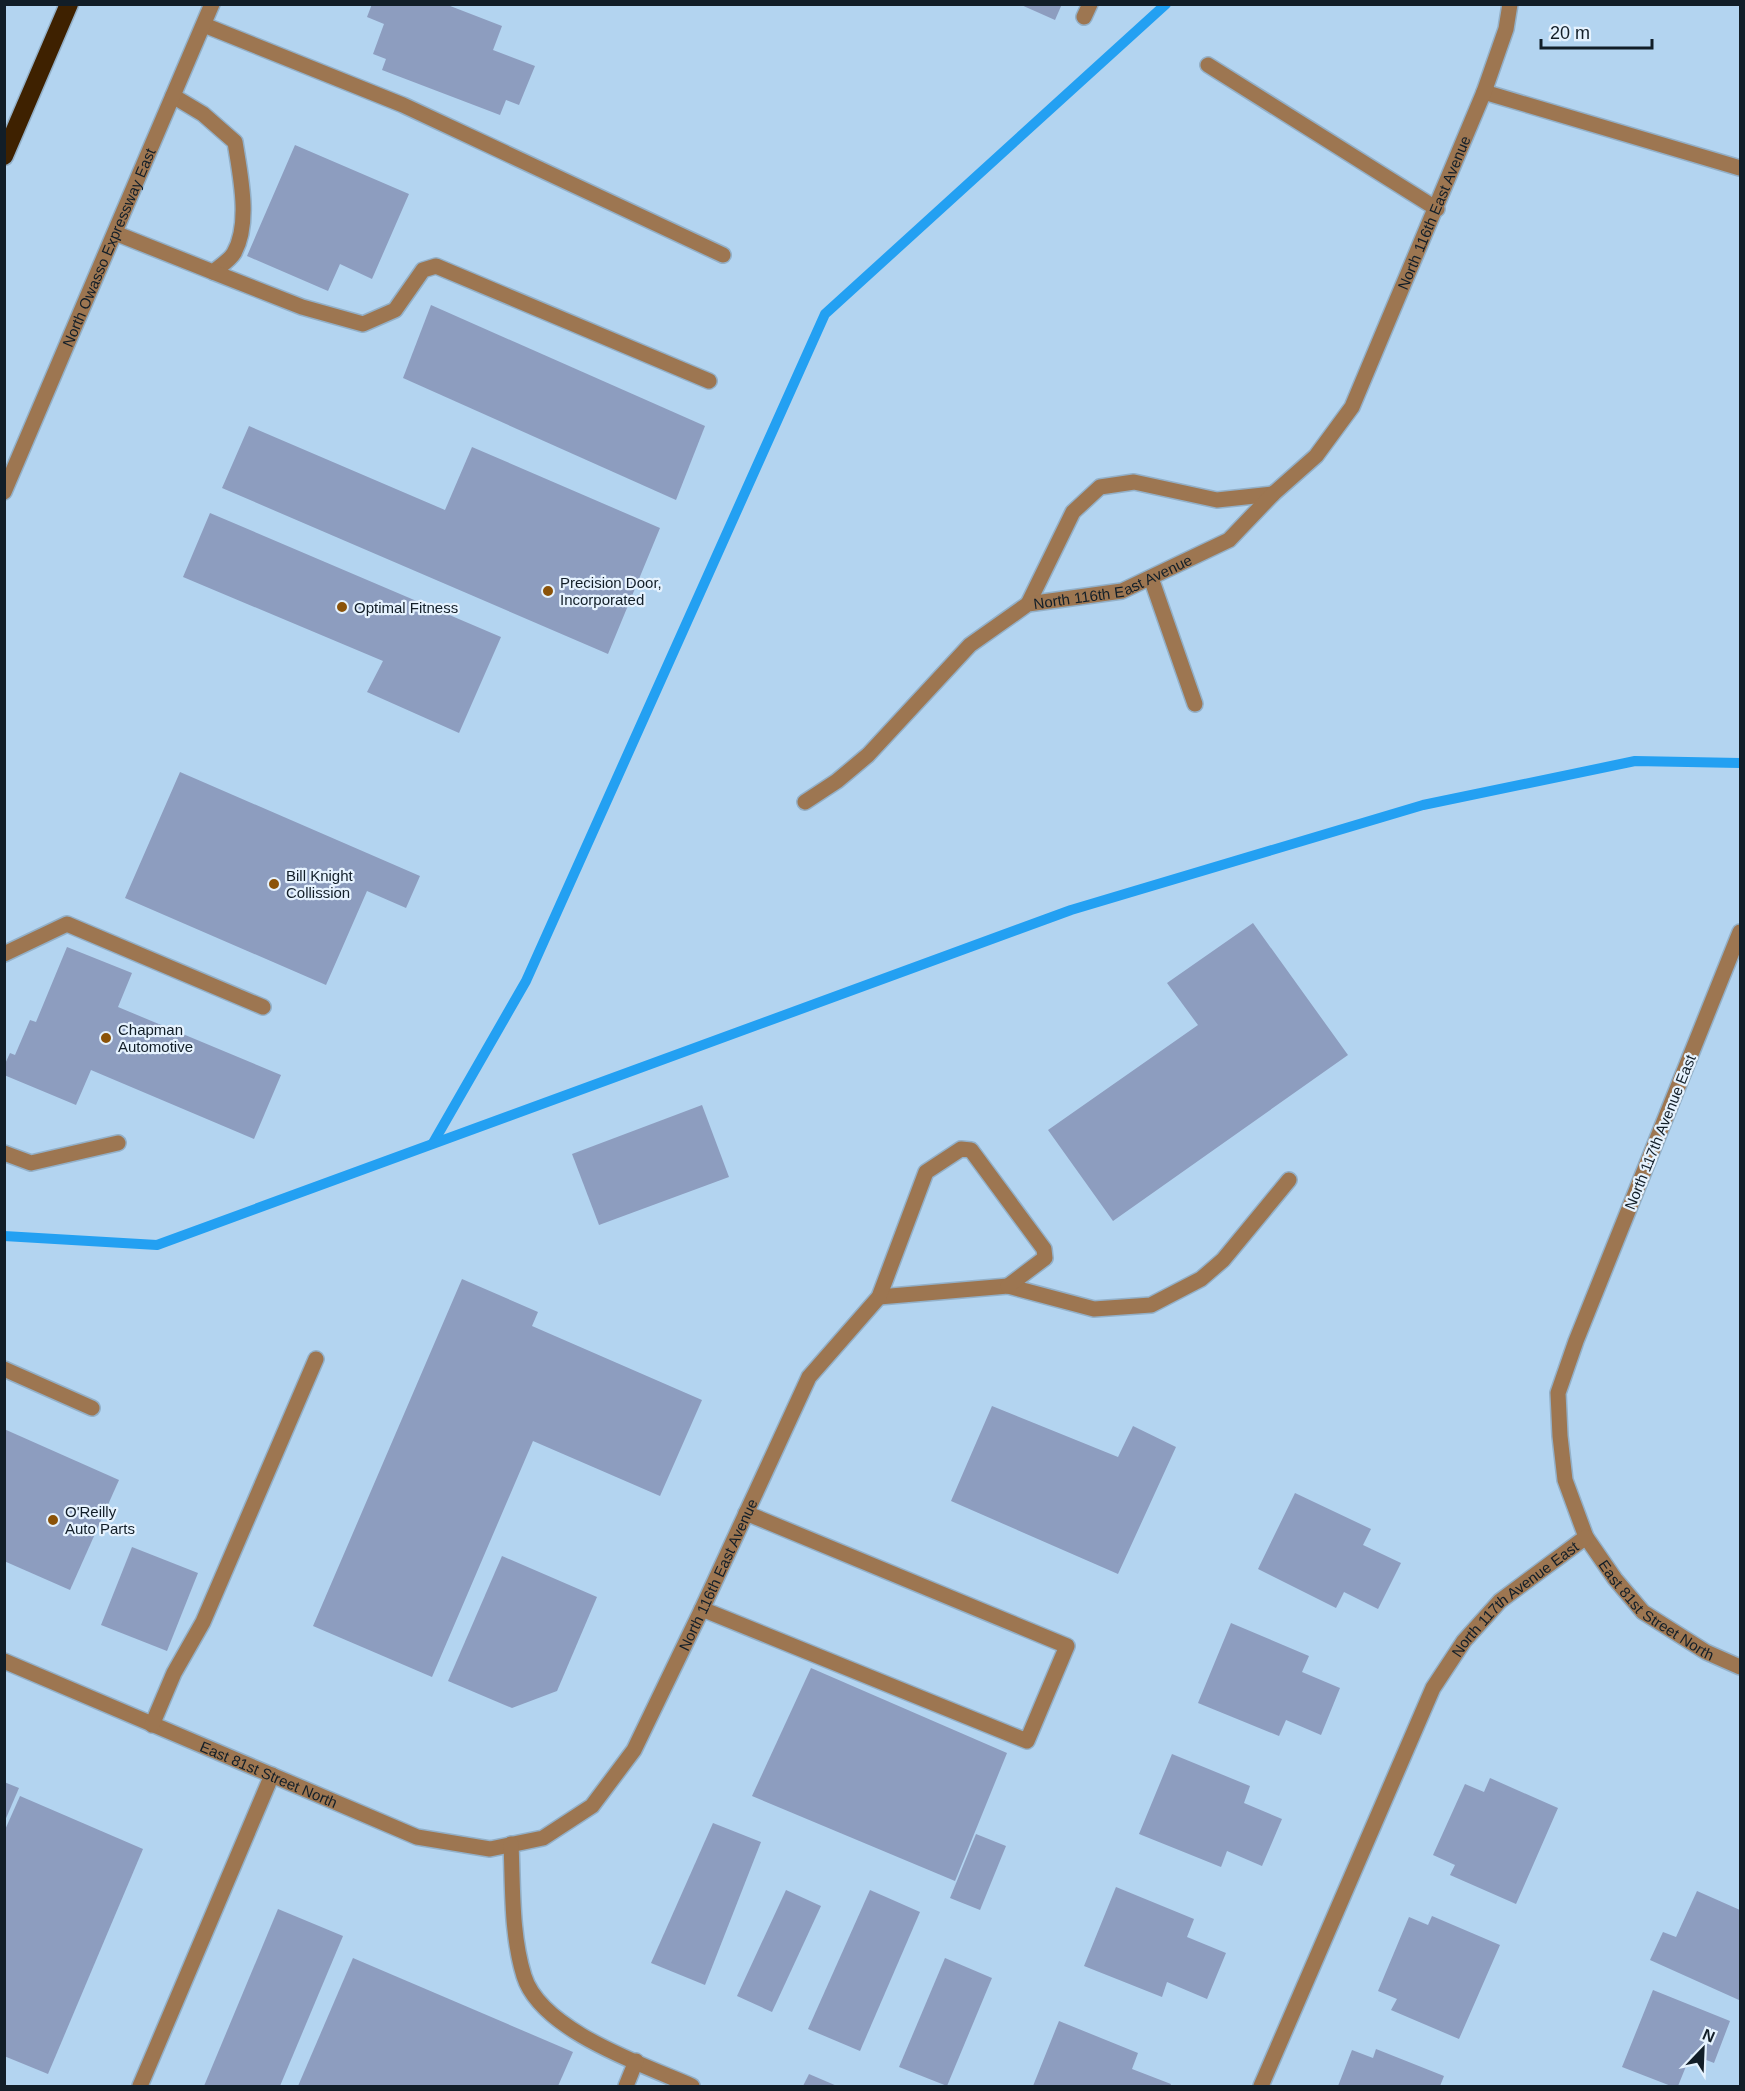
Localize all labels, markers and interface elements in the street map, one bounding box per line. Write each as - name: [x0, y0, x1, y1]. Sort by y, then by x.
- scale bar: [1541, 12, 1652, 50]
- text: 20 m: [1550, 23, 1590, 43]
- street label: North 116th East Avenue: [1394, 133, 1473, 292]
- street label: North Owasso Expressway East: [58, 145, 158, 349]
- street label: North 116th East Avenue: [1032, 551, 1194, 612]
- place label: Precision Door, Incorporated: [560, 574, 662, 608]
- marker: Precision Door, Incorporated: [541, 584, 555, 598]
- place label: Optimal Fitness: [354, 599, 458, 616]
- marker: Optimal Fitness: [335, 600, 349, 614]
- place label: Bill Knight Collission: [286, 867, 354, 901]
- marker: Bill Knight Collission: [267, 877, 281, 891]
- place label: Chapman Automotive: [118, 1021, 193, 1055]
- marker: Chapman Automotive: [99, 1031, 113, 1045]
- street label: North 117th Avenue East: [1621, 1051, 1699, 1212]
- street label: North 116th East Avenue: [675, 1496, 760, 1653]
- place label: O'Reilly Auto Parts: [65, 1503, 135, 1537]
- marker: O'Reilly Auto Parts: [46, 1513, 60, 1527]
- street label: North 117th Avenue East: [1448, 1537, 1582, 1660]
- street label: East 81st Street North: [1596, 1556, 1717, 1663]
- street label: East 81st Street North: [198, 1737, 340, 1811]
- north arrow: [1673, 2019, 1733, 2079]
- text: N: [1700, 2026, 1717, 2046]

